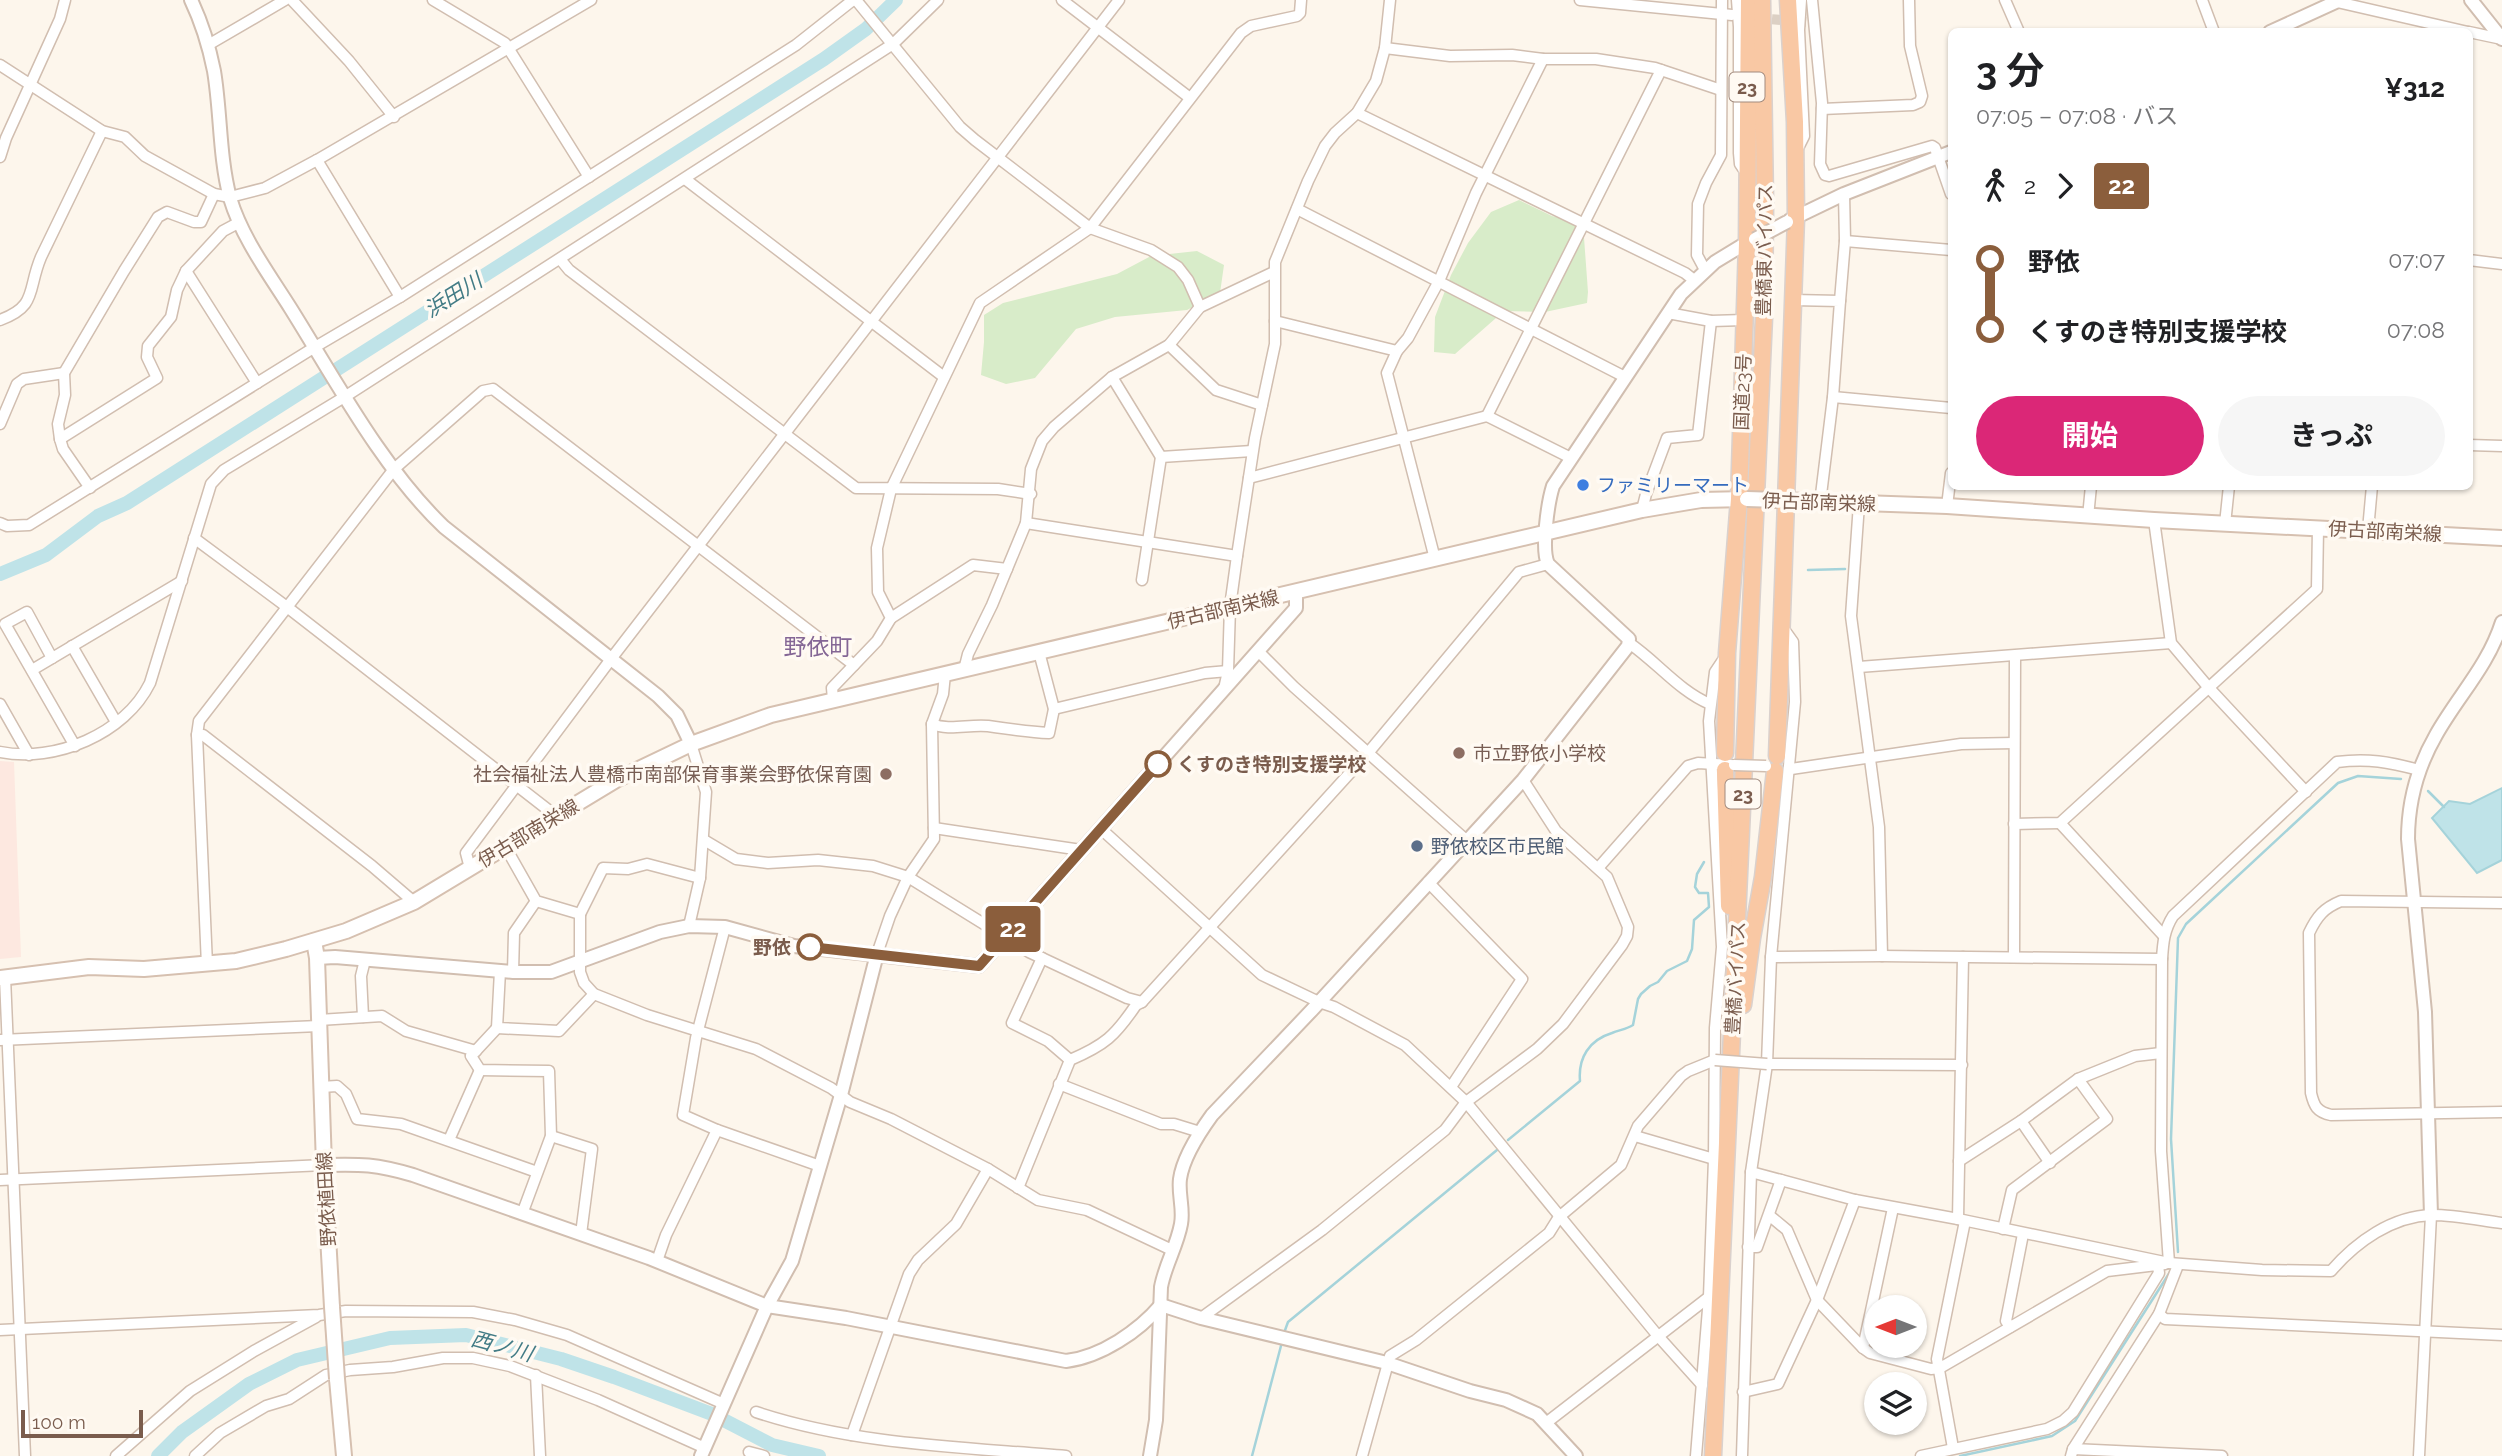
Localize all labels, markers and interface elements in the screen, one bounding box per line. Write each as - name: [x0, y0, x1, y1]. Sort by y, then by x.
- text: 3 分: [1976, 48, 2044, 93]
- road number: 23: [1730, 72, 1764, 102]
- text: ¥312: [2384, 73, 2445, 103]
- text: 07:05 – 07:08 · バス: [1976, 102, 2178, 129]
- icon: walk: [1976, 167, 2014, 205]
- icon: forward: [2046, 167, 2084, 205]
- text: 22: [2108, 171, 2135, 200]
- text: 2: [2024, 172, 2036, 199]
- street label: 豊橋東バイパス: [1752, 184, 1776, 316]
- text: 07:07: [2388, 246, 2445, 273]
- text: 野依: [2028, 247, 2080, 277]
- water label: 浜田川: [420, 267, 488, 322]
- text: 07:08: [2387, 316, 2445, 343]
- text: くすのき特別支援学校: [2028, 317, 2287, 347]
- street label: 国道23号: [1730, 353, 1754, 431]
- button: 開始: [1976, 396, 2204, 476]
- button: きっぷ: [2218, 396, 2445, 476]
- place label: ファミリーマート: [1597, 474, 1749, 496]
- marker: ファミリーマート: [1575, 477, 1591, 493]
- street label: 伊古部南栄線: [1762, 489, 1876, 515]
- street label: 伊古部南栄線: [2327, 517, 2443, 545]
- street label: 伊古部南栄線: [1165, 585, 1281, 633]
- district label: 野依町: [784, 633, 853, 660]
- place label: 市立野依小学校: [1473, 742, 1606, 764]
- marker: 市立野依小学校: [1451, 745, 1467, 761]
- marker: くすのき特別支援学校: [1145, 751, 1171, 777]
- place label: くすのき特別支援学校: [1177, 753, 1366, 775]
- place label: 社会福祉法人豊橋市南部保育事業会野依保育園: [473, 763, 872, 785]
- marker: 社会福祉法人豊橋市南部保育事業会野依保育園: [878, 766, 894, 782]
- road number: 23: [1726, 780, 1760, 808]
- street label: 伊古部南栄線: [473, 794, 583, 872]
- place label: 野依校区市民館: [1431, 835, 1564, 857]
- marker: 野依校区市民館: [1409, 838, 1425, 854]
- line badge: 22: [982, 906, 1044, 952]
- text: 22: [999, 914, 1027, 943]
- street label: 豊橋バイパス: [1721, 921, 1749, 1035]
- marker: 野依: [797, 934, 823, 960]
- place label: 野依: [753, 936, 791, 958]
- street label: 野依植田線: [313, 1151, 339, 1247]
- north arrow: [1864, 1295, 1927, 1358]
- map controls: [1864, 1295, 1927, 1435]
- water label: 西ノ川: [468, 1326, 538, 1367]
- button: layers: [1864, 1372, 1927, 1435]
- scale bar: [21, 1407, 144, 1439]
- text: 100 m: [32, 1411, 86, 1433]

